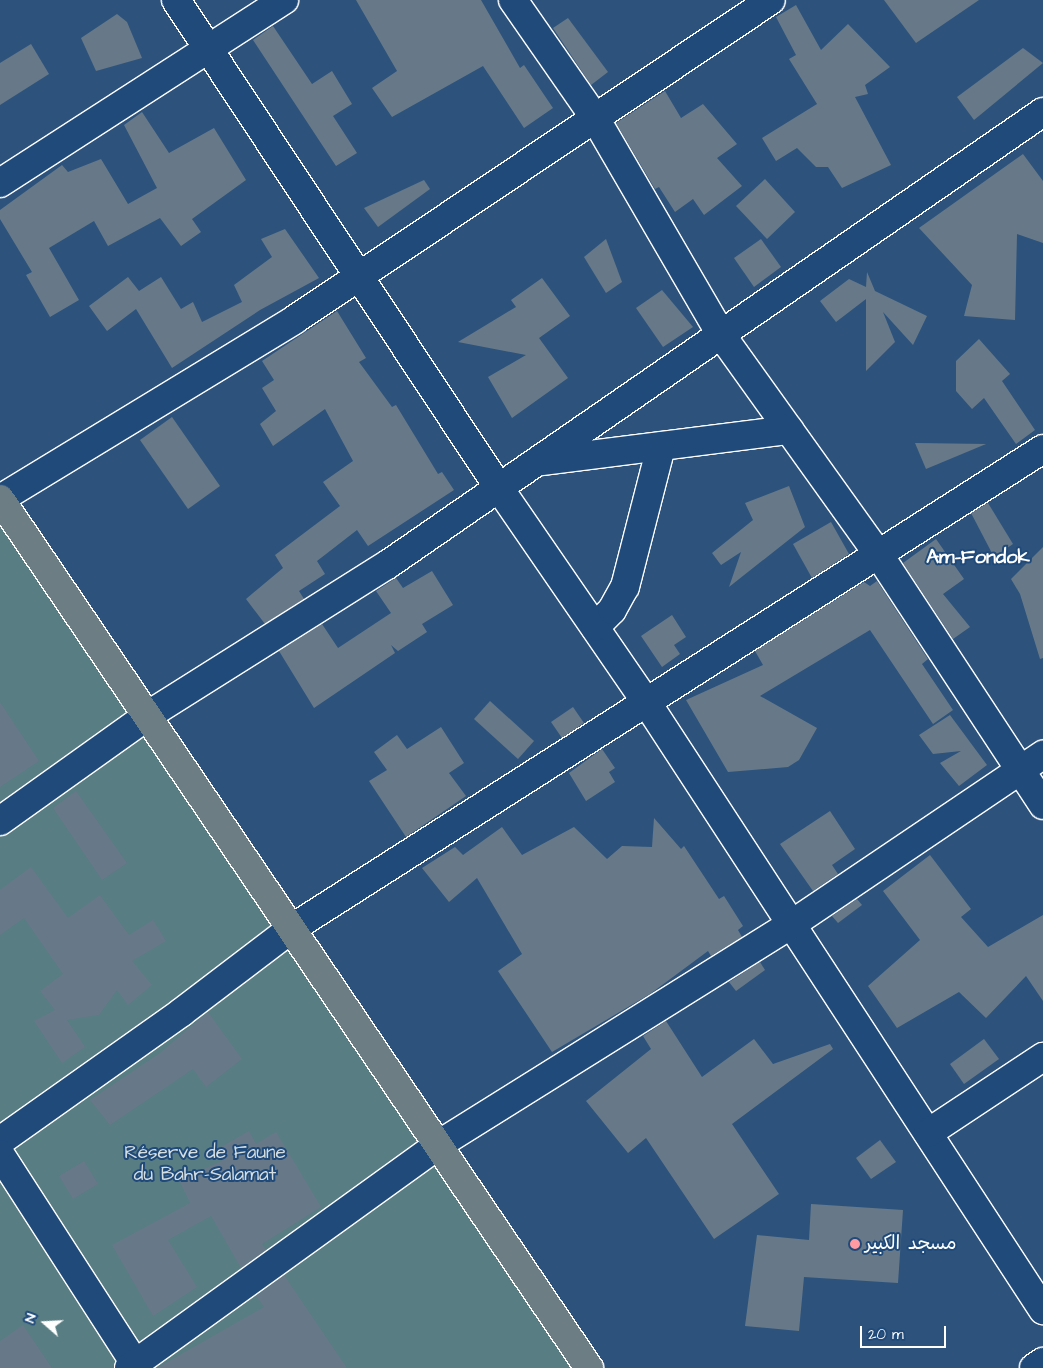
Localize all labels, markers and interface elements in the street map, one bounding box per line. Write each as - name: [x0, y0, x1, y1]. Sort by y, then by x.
- district label: Am-Fondok: [926, 545, 1030, 569]
- park label: Réserve de Faune du Bahr-Salamat: [124, 1142, 286, 1186]
- place label: مسجد الكبير: [865, 1233, 957, 1255]
- marker: مسجد الكبير: [849, 1238, 861, 1250]
- north arrow: [20, 1298, 70, 1348]
- text: N: [20, 1311, 42, 1326]
- scale bar: [863, 1316, 949, 1348]
- text: 20 m: [868, 1324, 904, 1345]

